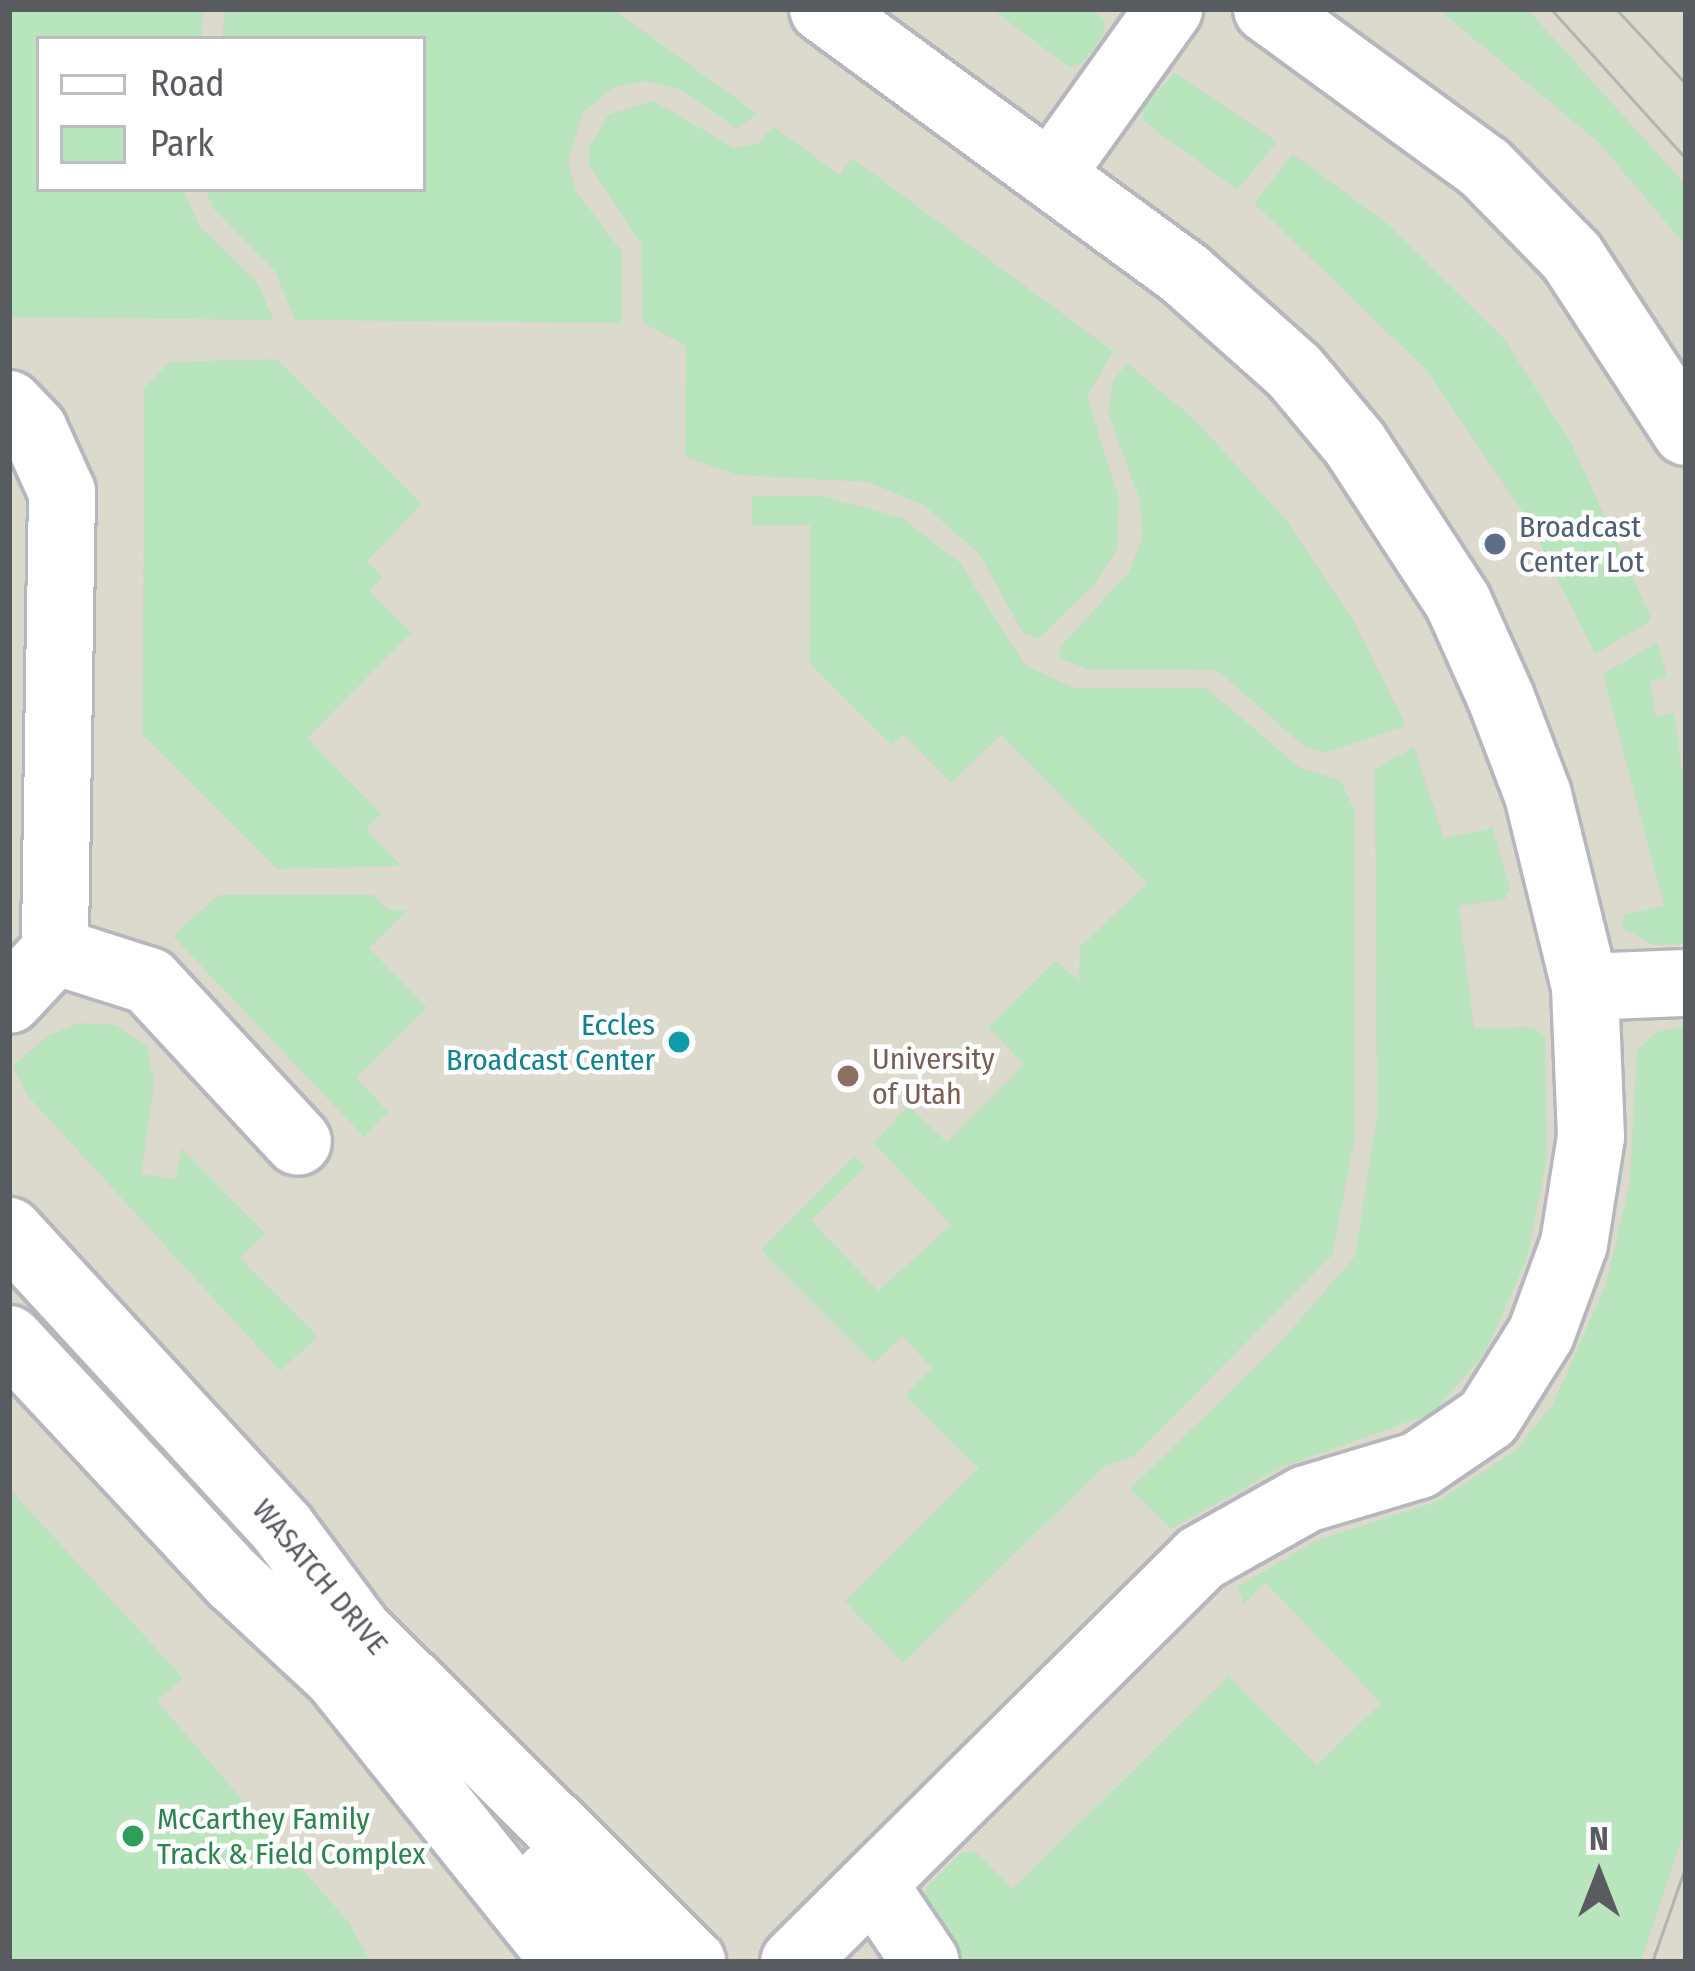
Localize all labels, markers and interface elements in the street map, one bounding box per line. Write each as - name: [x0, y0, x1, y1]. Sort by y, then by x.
- legend: [36, 36, 426, 192]
- text: Road: [150, 62, 225, 106]
- text: Park: [150, 122, 214, 166]
- place label: Broadcast Center Lot: [1519, 509, 1644, 580]
- marker: Broadcast Center Lot: [1482, 531, 1508, 557]
- place label: Eccles Broadcast Center: [446, 1007, 655, 1078]
- marker: Eccles Broadcast Center: [666, 1029, 692, 1055]
- place label: University of Utah: [872, 1041, 995, 1112]
- marker: University of Utah: [835, 1063, 861, 1089]
- street label: WASATCH DRIVE: [245, 1492, 395, 1662]
- place label: McCarthey Family Track & Field Complex: [157, 1801, 425, 1872]
- north arrow: [1539, 1815, 1659, 1935]
- text: N: [1589, 1819, 1609, 1859]
- marker: McCarthey Family Track & Field Complex: [120, 1823, 146, 1849]

